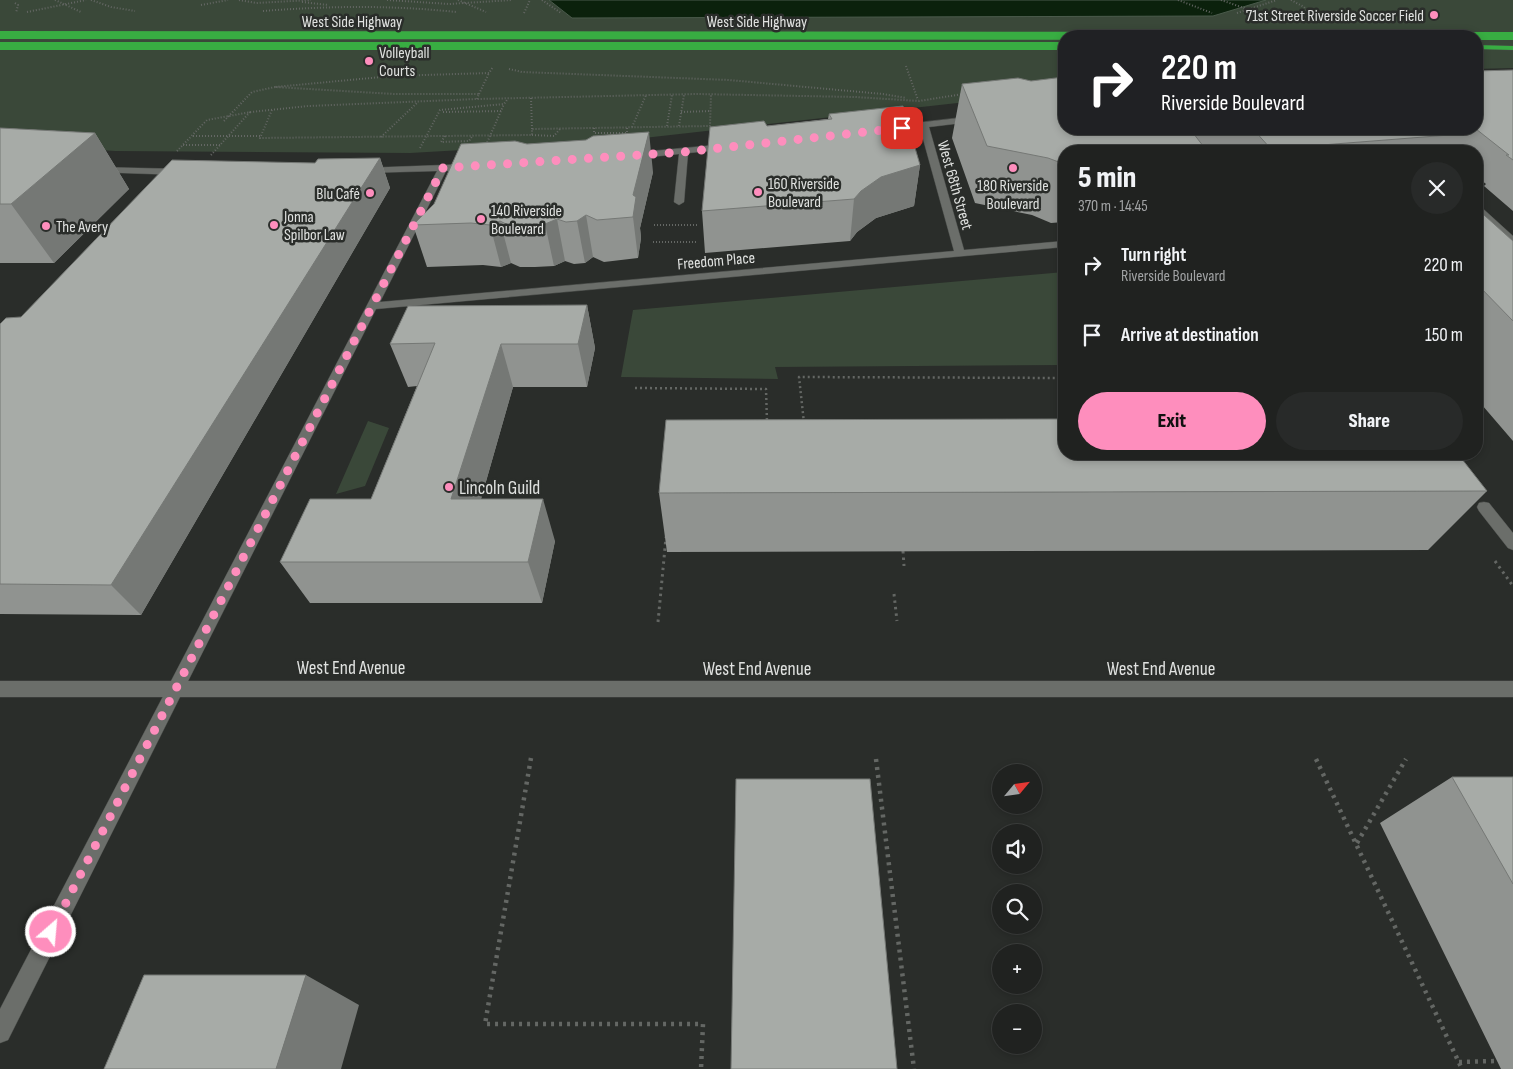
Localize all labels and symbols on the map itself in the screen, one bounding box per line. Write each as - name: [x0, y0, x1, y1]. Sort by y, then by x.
- place label: 71st Street Riverside Soccer Field: [1246, 7, 1424, 26]
- marker: 71st Street Riverside Soccer Field: [1428, 9, 1440, 21]
- street label: West Side Highway: [302, 13, 402, 32]
- street label: West Side Highway: [707, 13, 807, 32]
- place label: Volleyball Courts: [379, 44, 430, 81]
- marker: Volleyball Courts: [363, 55, 375, 67]
- pin: [881, 107, 923, 149]
- street label: West 68th Street: [933, 139, 976, 232]
- marker: 180 Riverside Boulevard: [1007, 162, 1019, 174]
- place label: 160 Riverside Boulevard: [768, 175, 839, 212]
- place label: 180 Riverside Boulevard: [977, 177, 1049, 214]
- place label: Blu Café: [316, 185, 360, 204]
- marker: 160 Riverside Boulevard: [752, 186, 764, 198]
- marker: Blu Café: [364, 187, 376, 199]
- place label: 140 Riverside Boulevard: [491, 202, 562, 239]
- place label: Jonna Spilbor Law: [283, 208, 345, 245]
- marker: 140 Riverside Boulevard: [475, 213, 487, 225]
- place label: The Avery: [56, 218, 108, 237]
- marker: Jonna Spilbor Law: [268, 219, 280, 231]
- marker: The Avery: [40, 220, 52, 232]
- street label: Freedom Place: [676, 249, 756, 274]
- place label: Lincoln Guild: [459, 477, 540, 500]
- marker: Lincoln Guild: [443, 481, 455, 493]
- street label: West End Avenue: [297, 657, 405, 680]
- street label: West End Avenue: [703, 658, 811, 681]
- street label: West End Avenue: [1107, 658, 1215, 681]
- north arrow: [992, 764, 1042, 814]
- position arrow: [24, 905, 76, 957]

